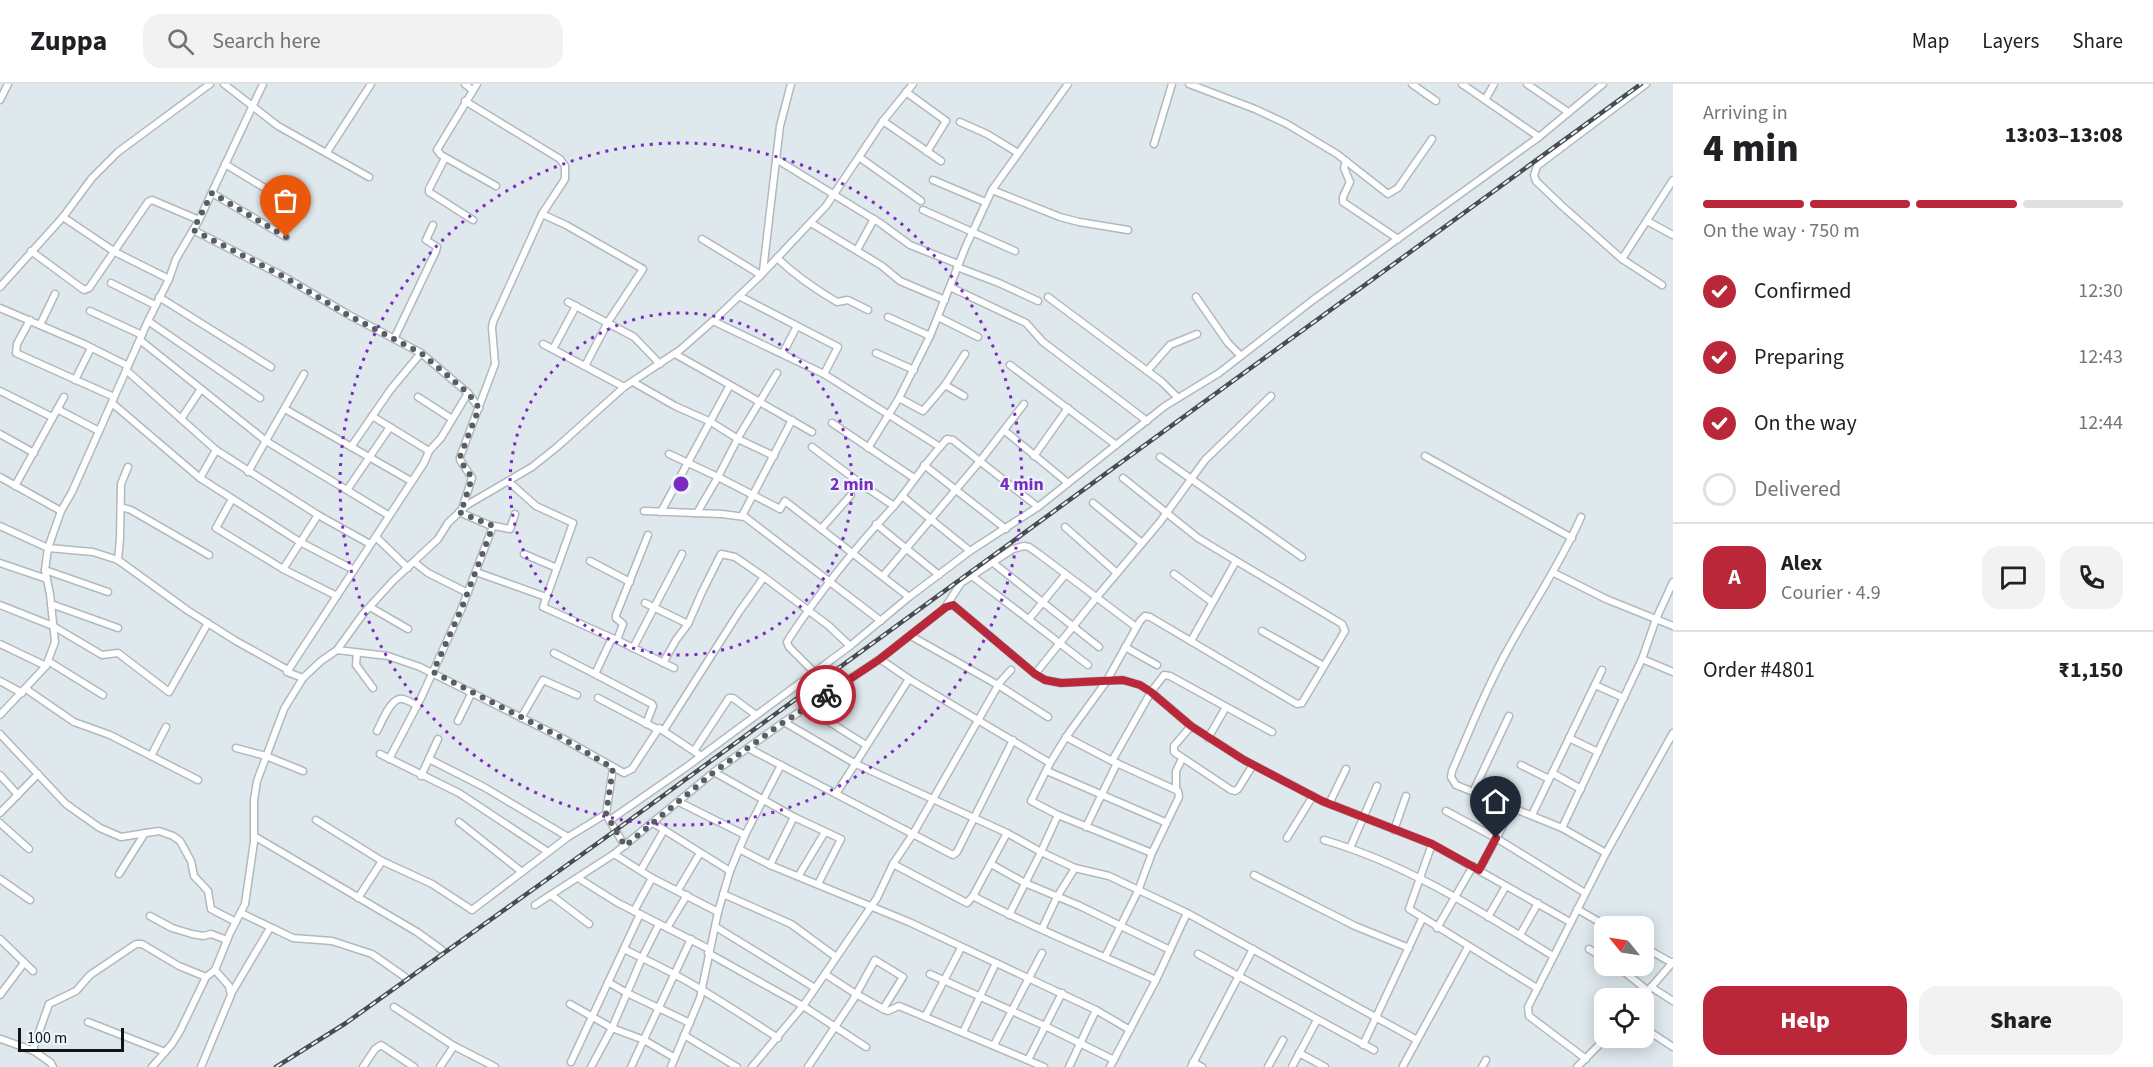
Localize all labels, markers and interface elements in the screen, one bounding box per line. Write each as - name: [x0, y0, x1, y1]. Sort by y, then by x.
- search box: [143, 14, 563, 68]
- text: Zuppa: [30, 21, 107, 61]
- icon: search: [164, 25, 197, 58]
- text: Search here: [212, 25, 321, 57]
- text: Map: [1912, 26, 1949, 56]
- text: Layers: [1982, 26, 2039, 56]
- text: Share: [2072, 26, 2123, 56]
- text: Arriving in: [1703, 99, 1788, 127]
- text: 13:03–13:08: [2005, 119, 2123, 151]
- text: 4 min: [1703, 121, 1799, 177]
- pin: [260, 175, 311, 237]
- icon: bag: [269, 184, 302, 217]
- text: On the way · 750 m: [1703, 217, 1860, 245]
- icon: check: [1703, 275, 1736, 308]
- text: Confirmed: [1754, 275, 1851, 307]
- text: 12:30: [2078, 277, 2123, 305]
- icon: check: [1703, 341, 1736, 374]
- text: Preparing: [1754, 341, 1844, 373]
- text: 12:43: [2078, 343, 2123, 371]
- icon: check: [1703, 407, 1736, 440]
- text: On the way: [1754, 407, 1857, 439]
- text: 12:44: [2078, 409, 2123, 437]
- text: 2 min: [830, 472, 874, 497]
- text: 4 min: [1000, 472, 1044, 497]
- text: Delivered: [1754, 473, 1841, 505]
- centre of rings: [671, 474, 691, 494]
- button: chat: [1982, 546, 2045, 609]
- button: phone: [2060, 546, 2123, 609]
- text: Alex: [1781, 547, 1822, 579]
- text: A: [1728, 561, 1741, 593]
- text: Courier · 4.9: [1781, 579, 1881, 607]
- text: Order #4801: [1703, 654, 1815, 686]
- text: ₹1,150: [2058, 654, 2123, 686]
- courier: [796, 665, 856, 725]
- icon: bike: [810, 679, 843, 712]
- pin: [1470, 776, 1521, 838]
- icon: home: [1479, 785, 1512, 818]
- north arrow: [1594, 916, 1654, 976]
- map controls: [1594, 916, 1654, 1048]
- button: Help: [1703, 986, 1907, 1055]
- button: Share: [1919, 986, 2123, 1055]
- button: locate: [1594, 988, 1654, 1048]
- scale bar: [18, 1025, 124, 1052]
- text: 100 m: [27, 1027, 67, 1049]

